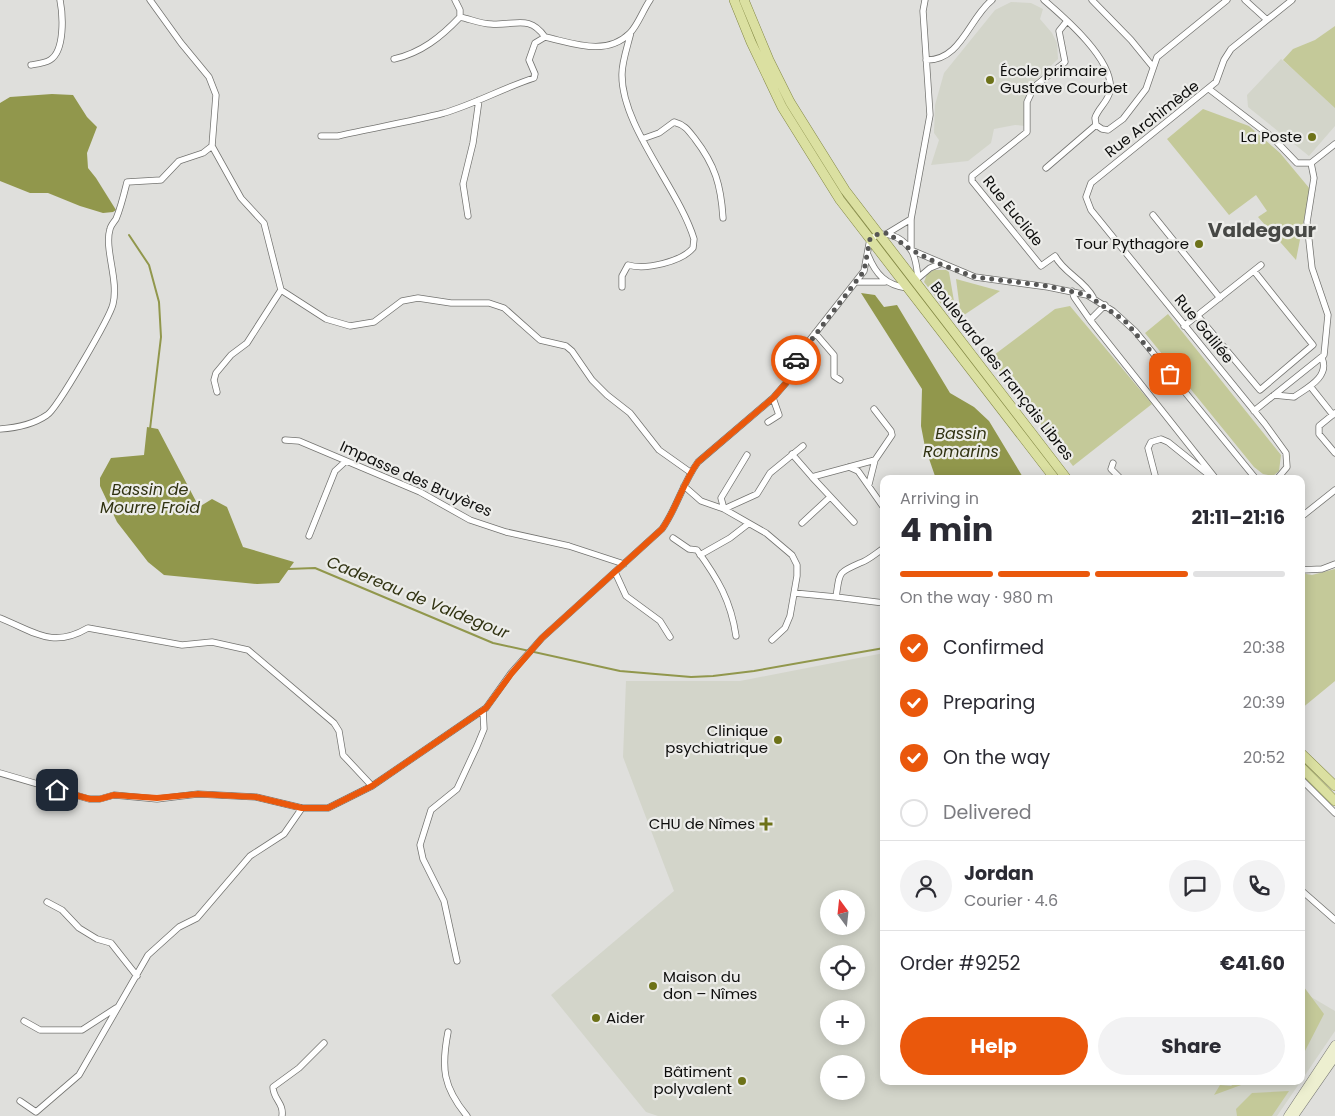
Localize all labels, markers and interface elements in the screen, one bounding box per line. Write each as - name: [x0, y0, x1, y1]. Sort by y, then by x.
- place label: École primaire Gustave Courbet: [1000, 60, 1128, 98]
- marker: École primaire Gustave Courbet: [984, 74, 996, 86]
- street label: Rue Archimède: [1100, 75, 1203, 162]
- place label: La Poste: [1240, 126, 1302, 147]
- marker: La Poste: [1306, 131, 1318, 143]
- street label: Rue Euclide: [978, 171, 1048, 250]
- district label: Valdegour: [1208, 216, 1317, 244]
- place label: Tour Pythagore: [1075, 233, 1189, 254]
- marker: Tour Pythagore: [1193, 238, 1205, 250]
- street label: Boulevard des Français Libres: [926, 277, 1079, 465]
- street label: Rue Galilée: [1170, 290, 1239, 368]
- courier: [771, 335, 821, 385]
- icon: car: [782, 346, 810, 374]
- pin: [1149, 353, 1191, 395]
- icon: bag: [1156, 360, 1184, 388]
- water label: Bassin Romarins: [923, 422, 999, 463]
- street label: Impasse des Bruyères: [337, 435, 496, 522]
- water label: Bassin de Mourre Froid: [100, 478, 200, 519]
- text: Arriving in: [900, 487, 979, 510]
- text: 21:11–21:16: [1191, 504, 1285, 531]
- text: 4 min: [900, 507, 993, 552]
- water label: Cadereau de Valdegour: [323, 550, 513, 645]
- text: On the way · 980 m: [900, 586, 1053, 609]
- icon: check: [900, 634, 928, 662]
- text: Confirmed: [943, 634, 1044, 661]
- text: 20:38: [1243, 636, 1285, 659]
- icon: check: [900, 689, 928, 717]
- text: Preparing: [943, 689, 1035, 716]
- text: 20:39: [1243, 691, 1285, 714]
- place label: Clinique psychiatrique: [665, 720, 768, 758]
- marker: Clinique psychiatrique: [772, 734, 784, 746]
- icon: check: [900, 744, 928, 772]
- text: On the way: [943, 744, 1050, 771]
- text: 20:52: [1243, 746, 1285, 769]
- pin: [36, 769, 78, 811]
- icon: home: [43, 776, 71, 804]
- text: Delivered: [943, 799, 1032, 826]
- place label: CHU de Nîmes: [649, 813, 755, 834]
- marker: CHU de Nîmes: [759, 817, 773, 831]
- button: person: [900, 860, 952, 912]
- text: Jordan: [964, 860, 1034, 887]
- button: chat: [1169, 860, 1221, 912]
- button: phone: [1233, 860, 1285, 912]
- text: Courier · 4.6: [964, 889, 1058, 912]
- north arrow: [820, 890, 865, 935]
- map controls: [820, 890, 865, 1100]
- button: locate: [820, 945, 865, 990]
- text: Order #9252: [900, 950, 1021, 977]
- text: €41.60: [1220, 950, 1285, 977]
- place label: Maison du don – Nîmes: [663, 966, 757, 1004]
- marker: Maison du don – Nîmes: [647, 980, 659, 992]
- button: +: [820, 1000, 865, 1045]
- place label: Aider: [606, 1007, 645, 1028]
- marker: Aider: [590, 1012, 602, 1024]
- button: Help: [900, 1017, 1088, 1075]
- button: Share: [1098, 1017, 1285, 1075]
- button: −: [820, 1055, 865, 1100]
- place label: Bâtiment polyvalent: [654, 1061, 732, 1099]
- marker: Bâtiment polyvalent: [736, 1075, 748, 1087]

